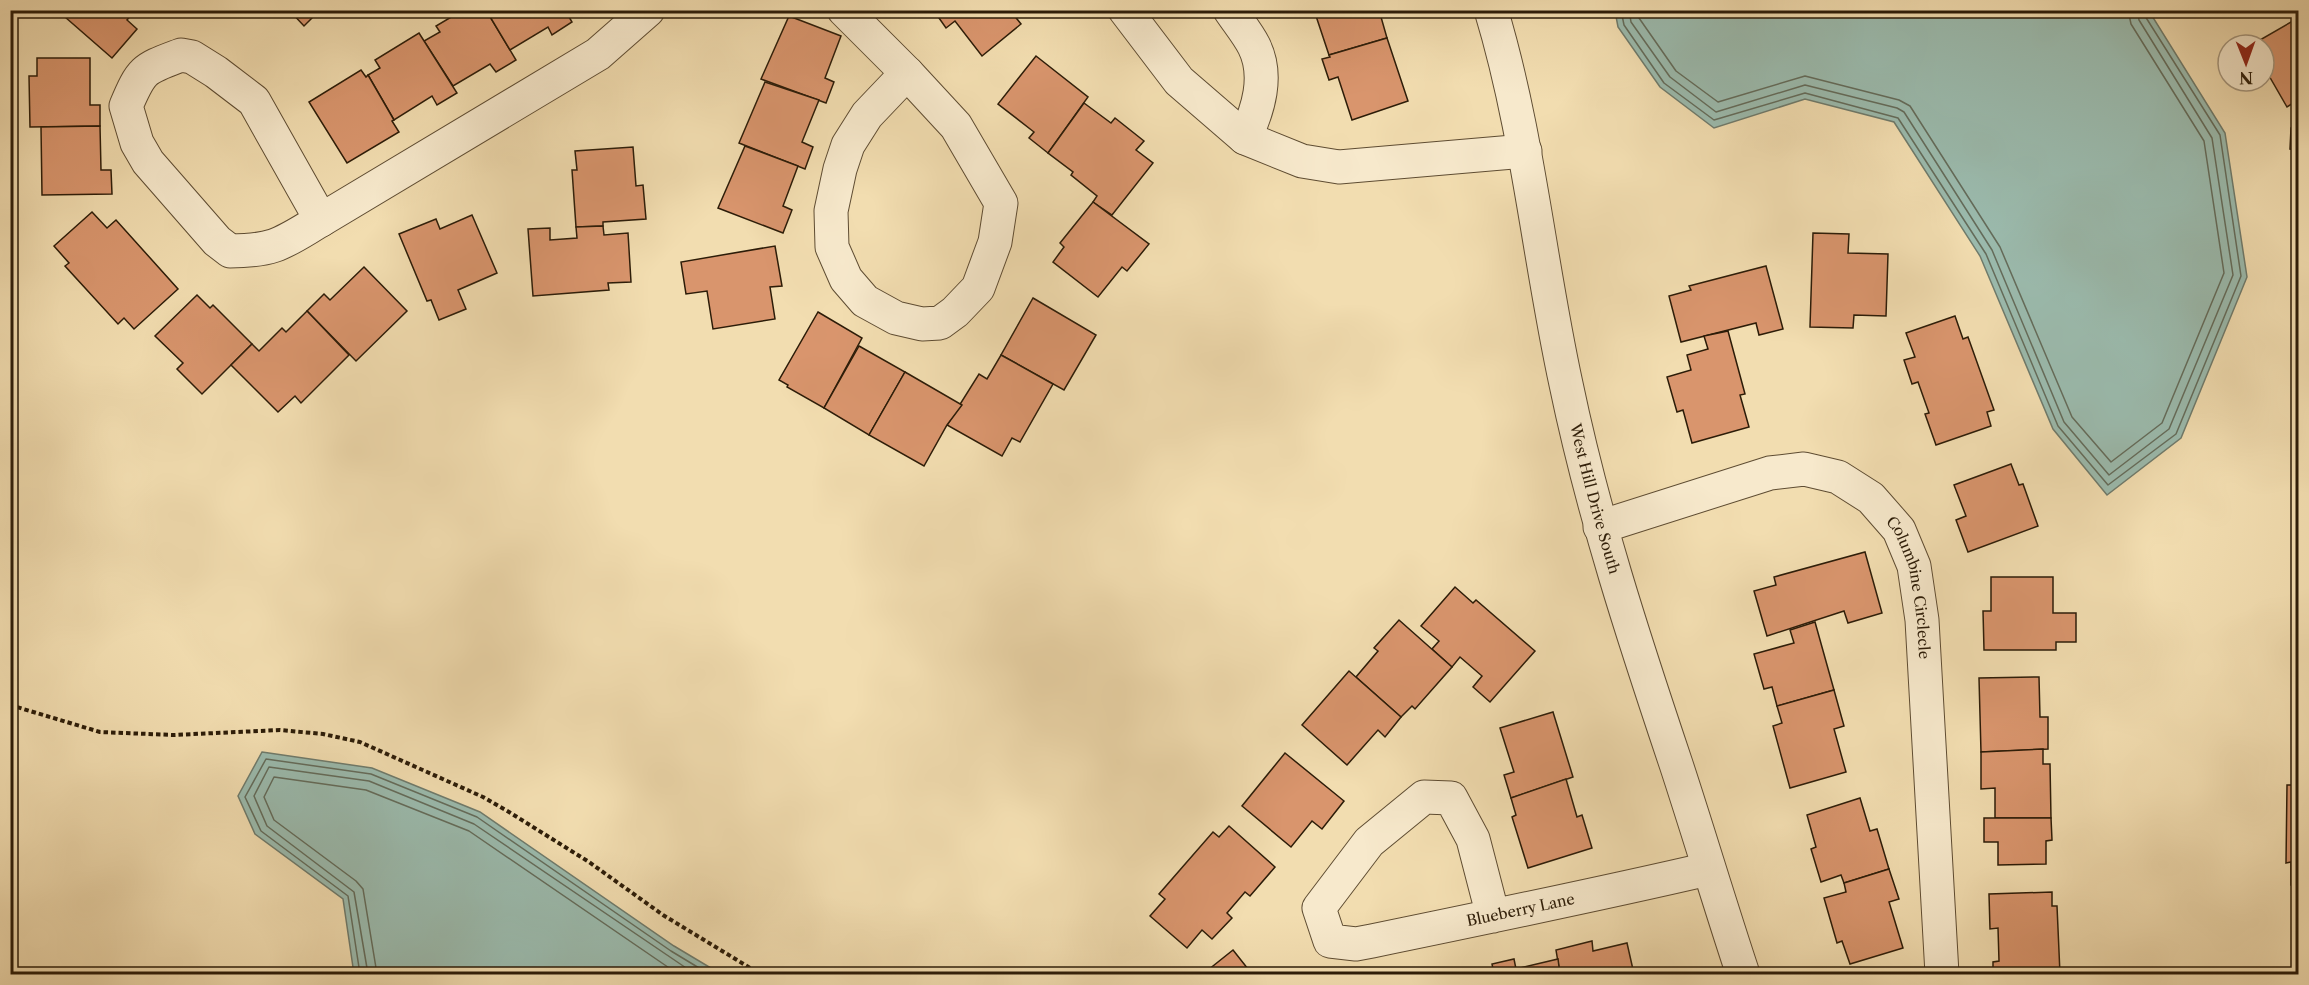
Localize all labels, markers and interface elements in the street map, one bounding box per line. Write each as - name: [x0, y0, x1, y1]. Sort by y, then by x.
- north arrow: [2216, 33, 2276, 93]
- text: N: [2239, 68, 2253, 88]
- street label: West Hill Drive South: [1566, 421, 1624, 577]
- street label: Columbine Circlecle: [1882, 512, 1934, 660]
- street label: Blueberry Lane: [1465, 889, 1576, 930]

